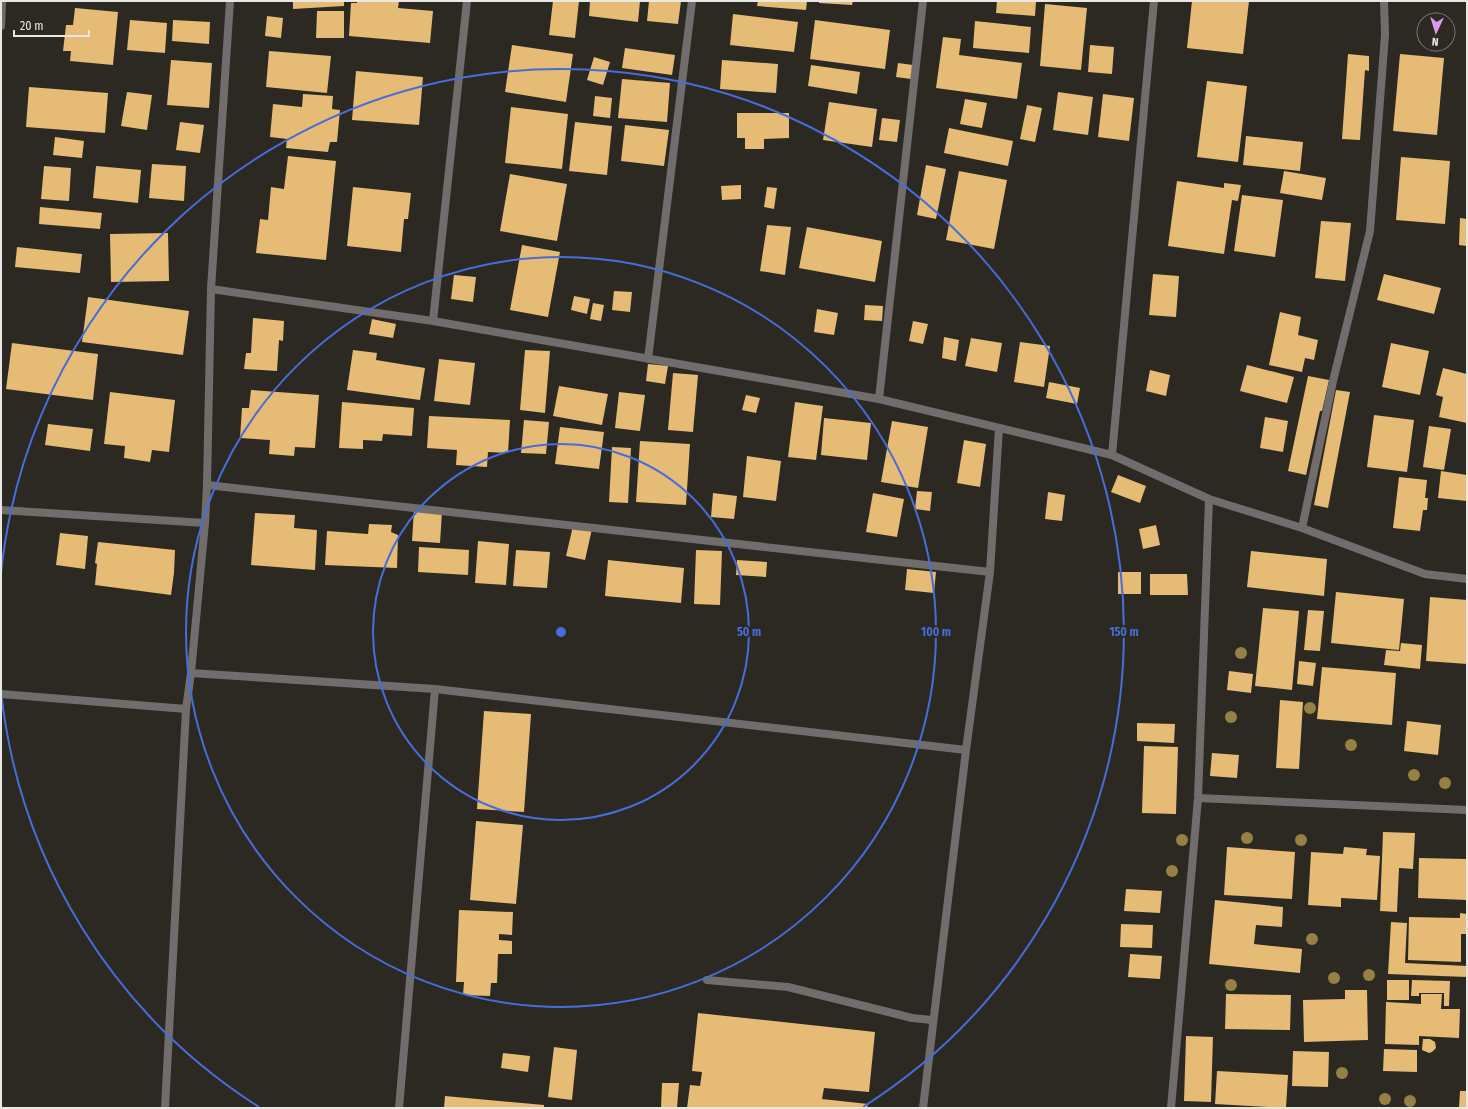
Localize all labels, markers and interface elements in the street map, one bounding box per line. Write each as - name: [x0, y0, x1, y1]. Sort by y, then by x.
- scale bar: [14, 12, 89, 38]
- north arrow: [1416, 12, 1456, 52]
- text: 20 m: [20, 19, 44, 33]
- text: N: [1432, 35, 1439, 48]
- centre of rings: [554, 625, 568, 639]
- text: 50 m: [737, 625, 761, 639]
- text: 100 m: [921, 625, 951, 639]
- text: 150 m: [1109, 625, 1139, 639]

